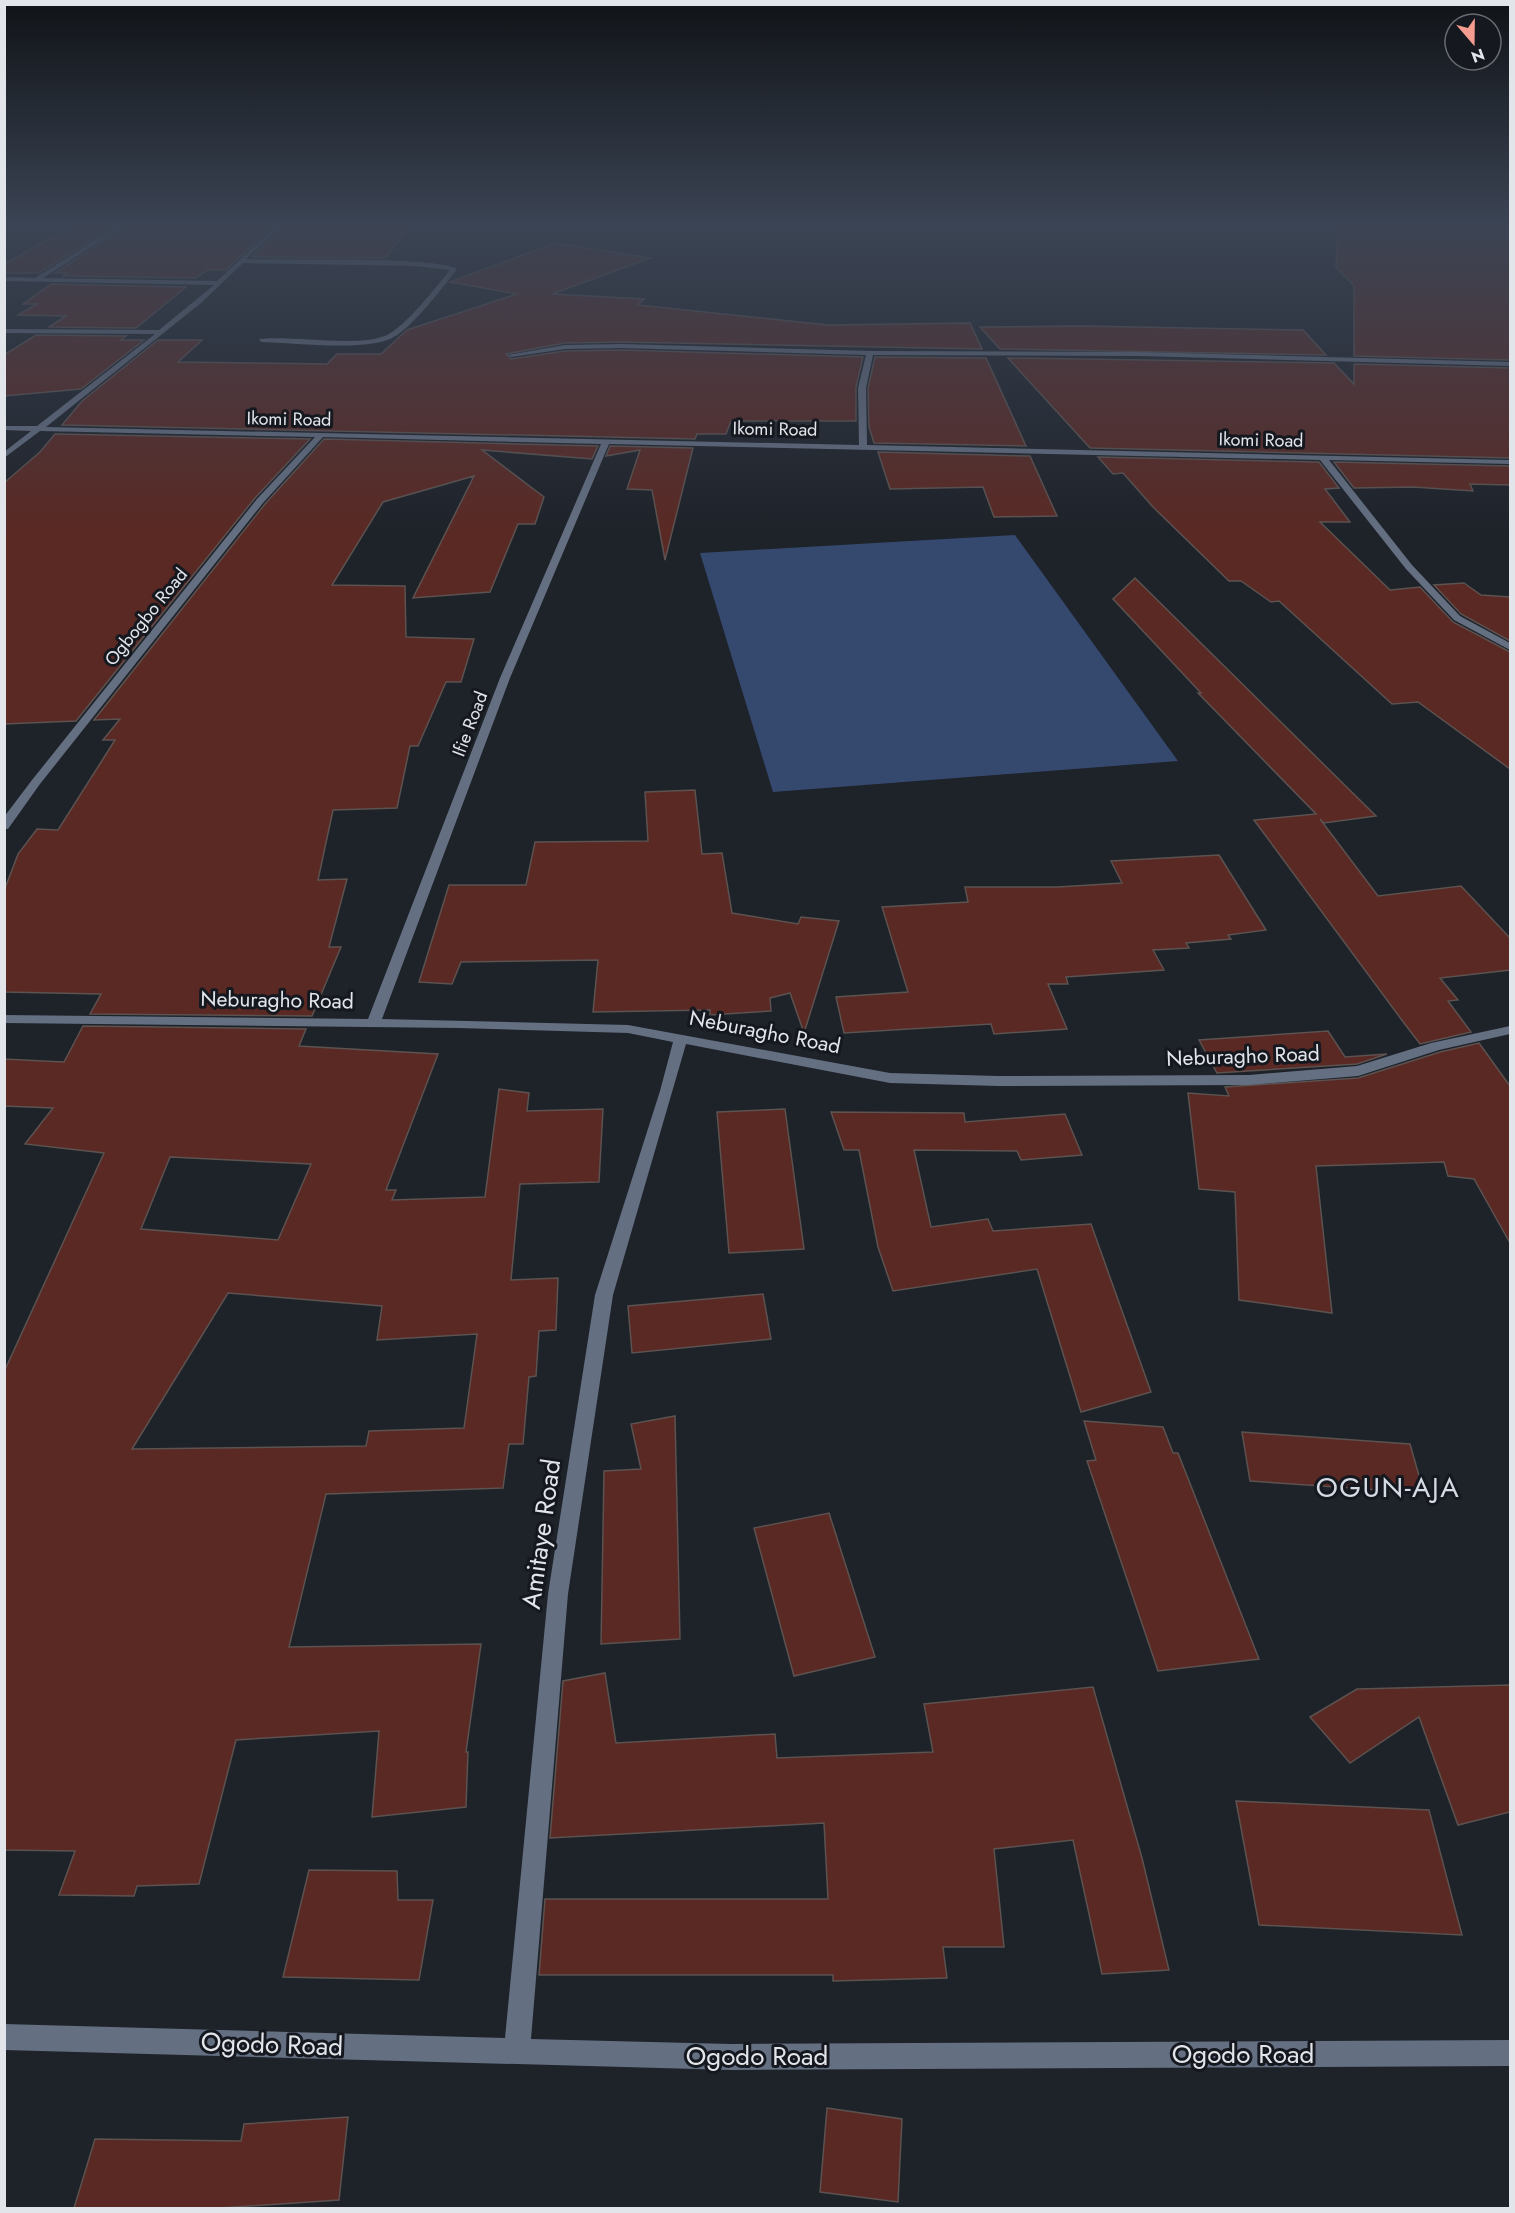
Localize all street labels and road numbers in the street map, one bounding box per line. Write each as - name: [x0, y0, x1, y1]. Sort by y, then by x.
- street label: Ikomi Road: [246, 405, 332, 433]
- street label: Ikomi Road: [732, 415, 818, 443]
- street label: Ikomi Road: [1218, 426, 1304, 454]
- street label: Ogbogbo Road: [98, 563, 194, 671]
- street label: Ifie Road: [446, 688, 494, 760]
- street label: Neburagho Road: [200, 984, 354, 1016]
- street label: Neburagho Road: [687, 1003, 843, 1061]
- street label: Neburagho Road: [1166, 1038, 1320, 1074]
- street label: Amitaye Road: [512, 1457, 570, 1611]
- street label: Ogodo Road: [200, 2023, 344, 2065]
- street label: Ogodo Road: [1172, 2035, 1314, 2073]
- street label: Ogodo Road: [686, 2037, 828, 2075]

